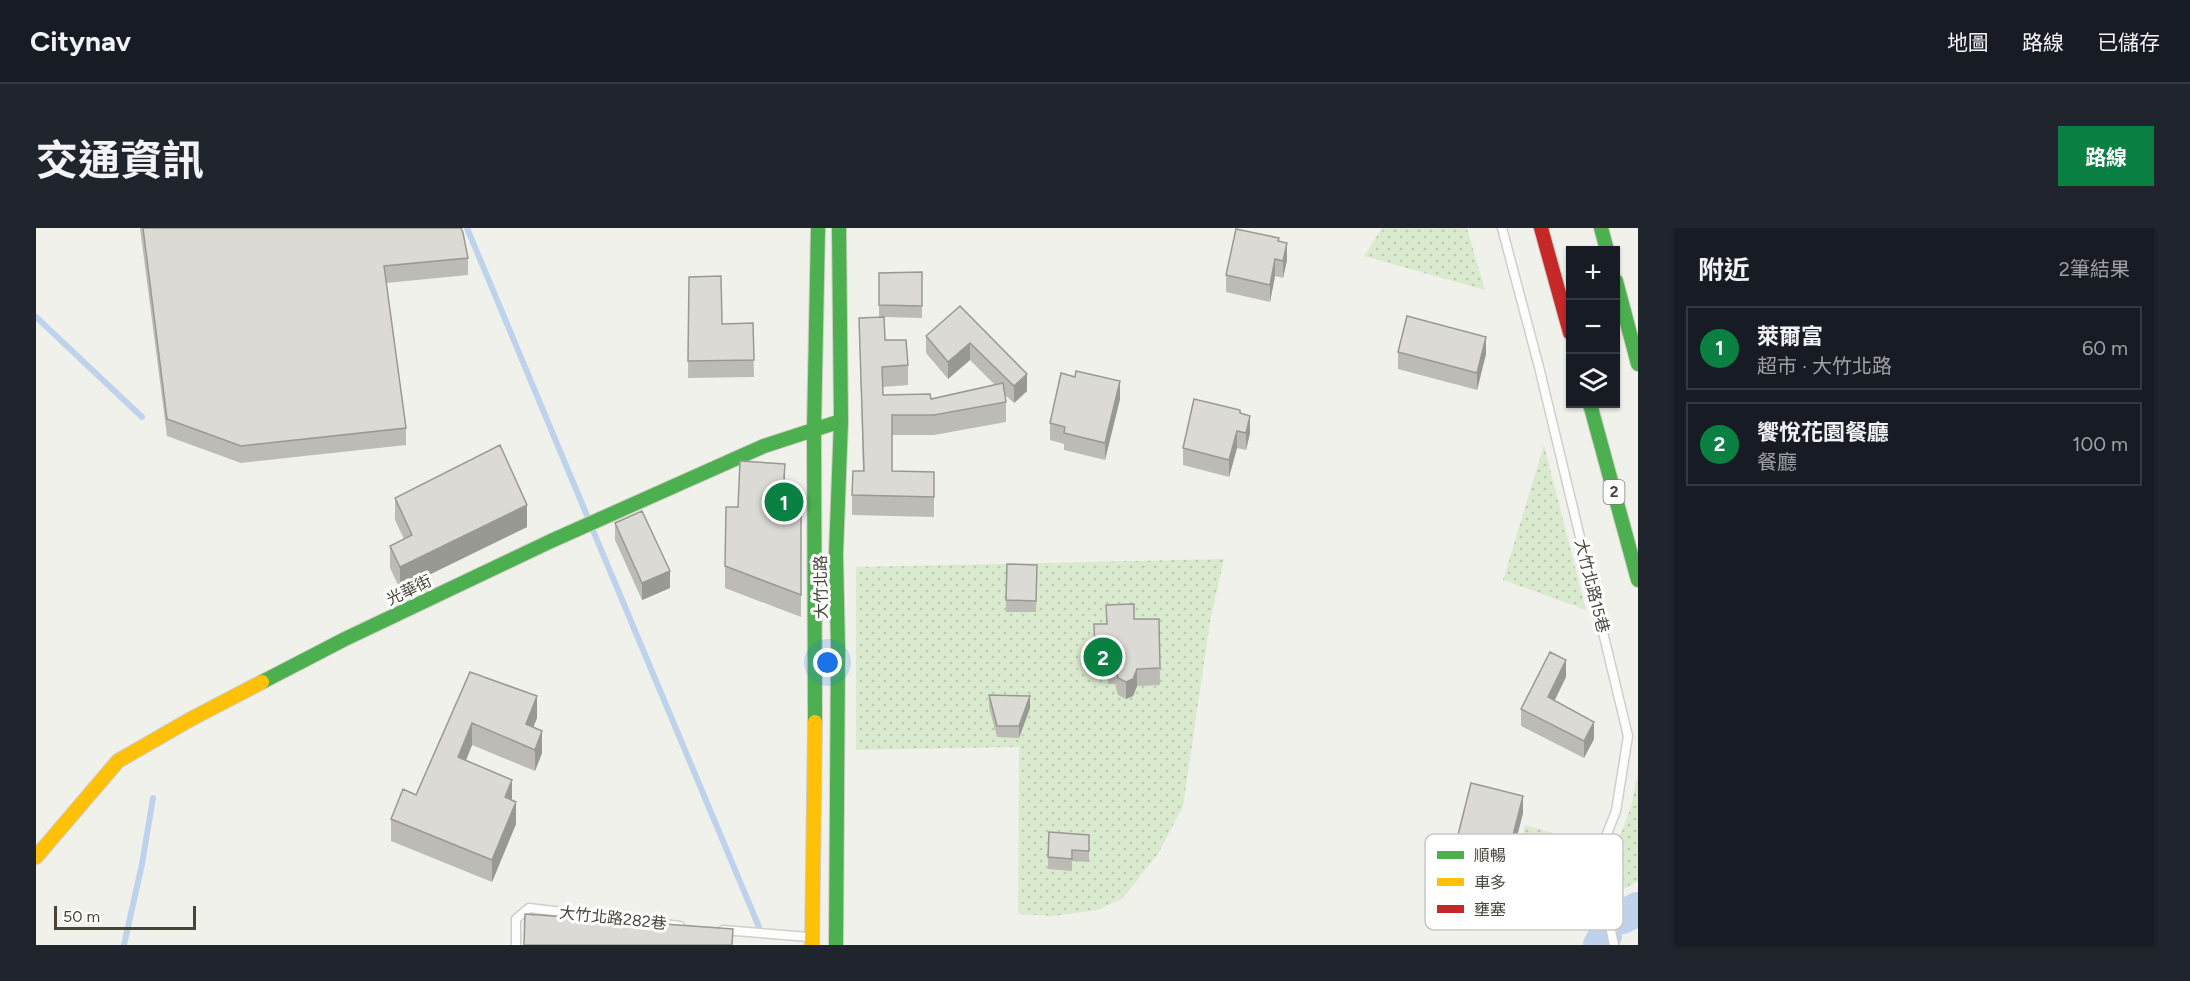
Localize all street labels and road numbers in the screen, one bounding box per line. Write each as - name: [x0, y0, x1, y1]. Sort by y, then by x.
- road number: 2: [1604, 480, 1624, 504]
- street label: 大竹北路15巷: [1571, 537, 1613, 635]
- street label: 大竹北路: [811, 555, 831, 619]
- street label: 光華街: [383, 571, 435, 609]
- street label: 大竹北路282巷: [558, 903, 668, 933]

